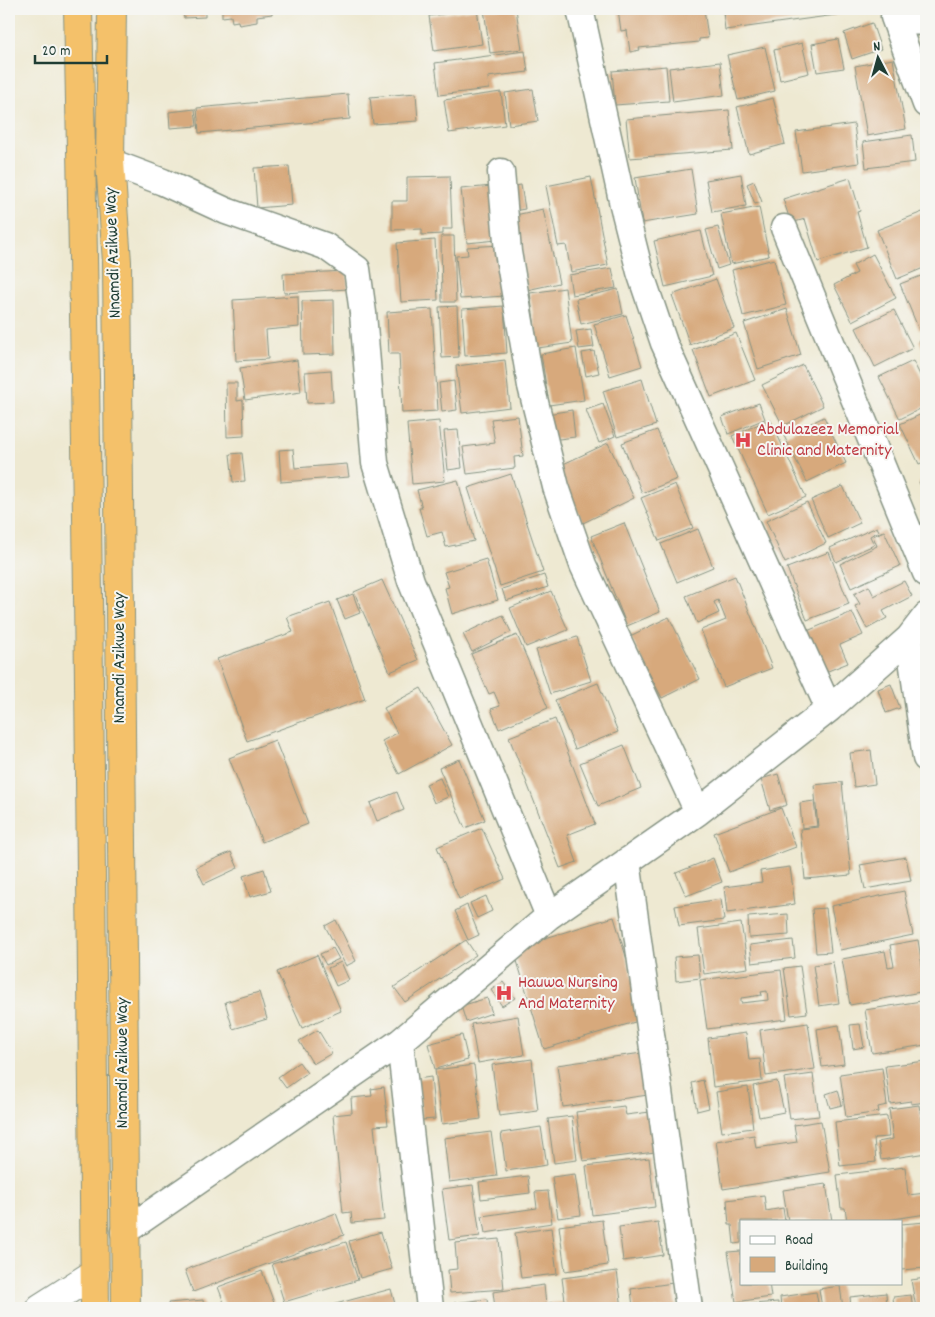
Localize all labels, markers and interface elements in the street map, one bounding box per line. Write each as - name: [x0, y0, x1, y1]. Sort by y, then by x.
- scale bar: [35, 32, 108, 64]
- north arrow: [852, 32, 902, 82]
- text: N: [872, 37, 881, 57]
- text: 20 m: [42, 41, 70, 63]
- street label: Nnamdi Azikwe Way: [99, 186, 129, 319]
- place label: Abdulazeez Memorial Clinic and Maternity: [757, 418, 899, 464]
- hospital icon: Abdulazeez Memorial Clinic and Maternity: [733, 430, 753, 450]
- street label: Nnamdi Azikwe Way: [108, 592, 133, 723]
- place label: Hauwa Nursing And Maternity: [518, 971, 618, 1017]
- hospital icon: Hauwa Nursing And Maternity: [494, 983, 514, 1003]
- street label: Nnamdi Azikwe Way: [111, 997, 136, 1128]
- legend: [740, 1220, 902, 1284]
- text: Road: [785, 1230, 813, 1252]
- text: Building: [785, 1256, 828, 1278]

